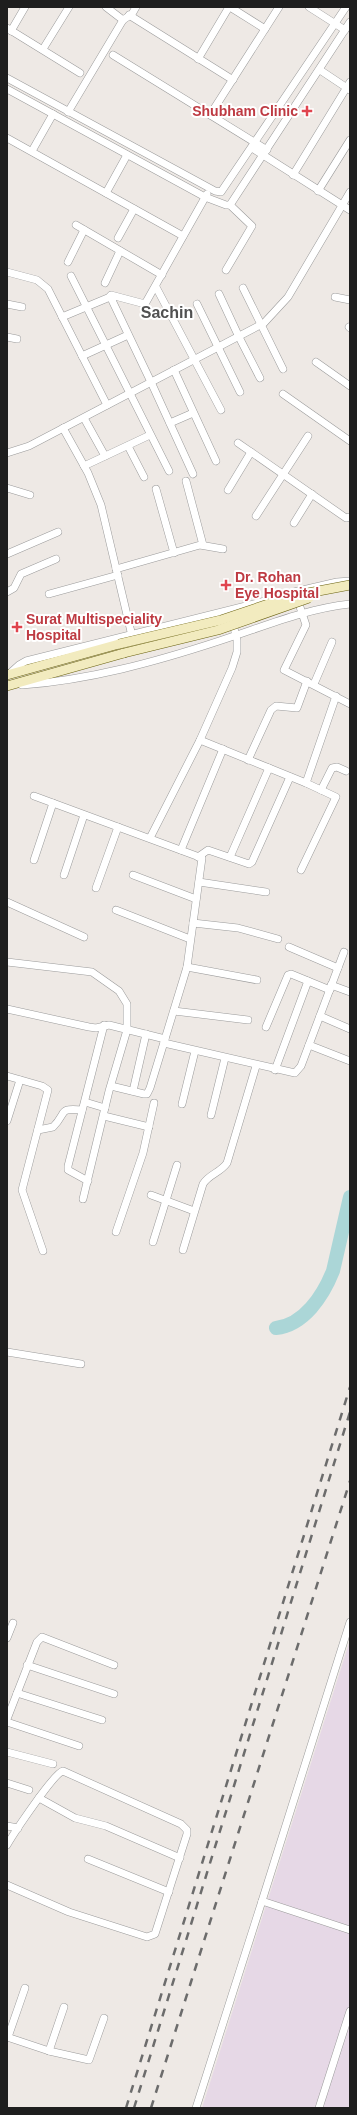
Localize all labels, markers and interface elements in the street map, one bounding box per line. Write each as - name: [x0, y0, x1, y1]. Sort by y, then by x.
- place label: Shubham Clinic: [192, 103, 298, 119]
- marker: Shubham Clinic: [301, 105, 313, 117]
- district label: Sachin: [141, 304, 193, 321]
- place label: Dr. Rohan Eye Hospital: [235, 569, 319, 601]
- marker: Dr. Rohan Eye Hospital: [220, 579, 232, 591]
- place label: Surat Multispeciality Hospital: [26, 611, 162, 643]
- marker: Surat Multispeciality Hospital: [11, 621, 23, 633]

